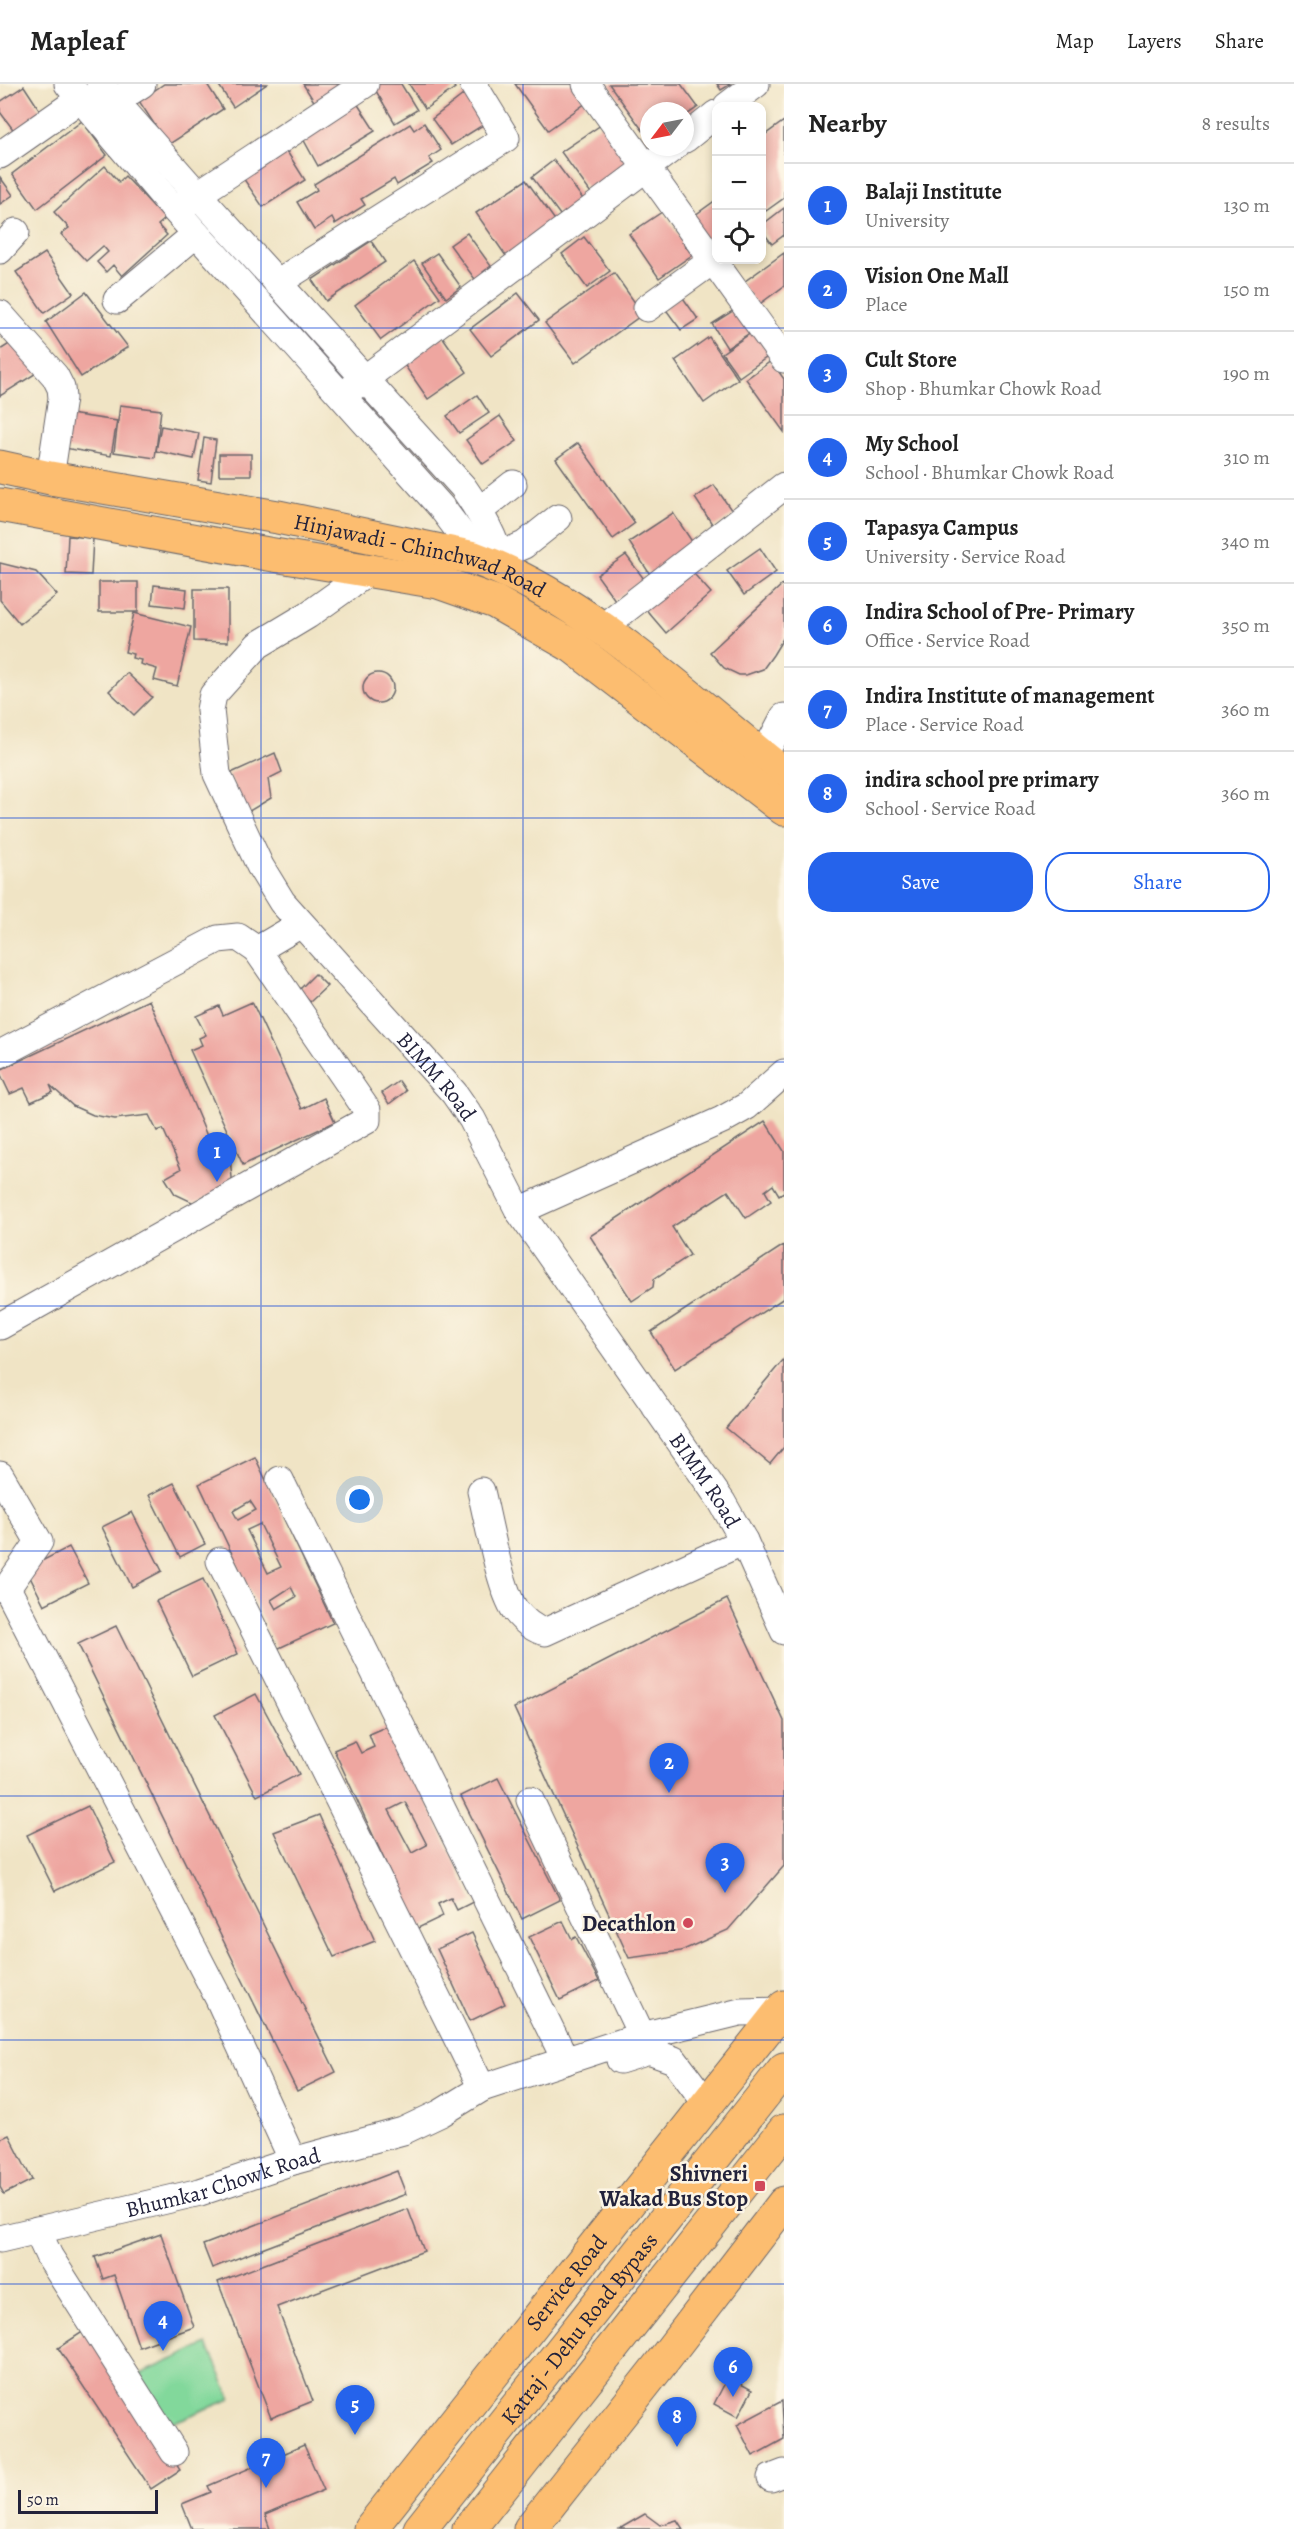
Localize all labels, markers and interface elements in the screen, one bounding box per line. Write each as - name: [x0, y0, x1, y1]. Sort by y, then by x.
- text: Mapleaf: [30, 22, 125, 60]
- text: Map: [1055, 27, 1094, 55]
- text: Layers: [1127, 27, 1182, 55]
- text: Share: [1215, 27, 1264, 55]
- north arrow: [640, 102, 694, 156]
- map controls: [712, 102, 766, 264]
- button: +: [712, 102, 766, 156]
- text: Nearby: [808, 106, 887, 141]
- text: 8 results: [1202, 110, 1270, 137]
- button: −: [712, 156, 766, 210]
- text: Balaji Institute: [865, 177, 1002, 207]
- text: 1: [824, 192, 831, 219]
- text: 130 m: [1224, 192, 1270, 219]
- text: University: [865, 207, 949, 234]
- button: locate: [712, 210, 766, 264]
- text: Vision One Mall: [865, 261, 1009, 291]
- text: 2: [823, 276, 832, 303]
- text: 150 m: [1223, 276, 1270, 303]
- text: Place: [865, 291, 907, 318]
- text: Cult Store: [865, 345, 957, 375]
- text: 3: [823, 360, 832, 387]
- text: 190 m: [1223, 360, 1270, 387]
- text: Shop · Bhumkar Chowk Road: [865, 375, 1102, 402]
- text: My School: [865, 429, 958, 459]
- text: 4: [823, 444, 832, 471]
- text: 310 m: [1224, 444, 1270, 471]
- text: School · Bhumkar Chowk Road: [865, 459, 1114, 486]
- street label: Hinjawadi - Chinchwad Road: [291, 507, 552, 605]
- text: Tapasya Campus: [865, 513, 1019, 543]
- text: 5: [823, 528, 832, 555]
- text: 340 m: [1221, 528, 1270, 555]
- text: University · Service Road: [865, 543, 1066, 570]
- text: Indira School of Pre- Primary: [865, 597, 1134, 627]
- text: 6: [823, 612, 832, 639]
- text: 350 m: [1222, 612, 1270, 639]
- text: Office · Service Road: [865, 627, 1030, 654]
- text: Indira Institute of management: [865, 681, 1155, 711]
- text: 7: [823, 696, 832, 723]
- text: 360 m: [1221, 696, 1270, 723]
- text: Place · Service Road: [865, 711, 1024, 738]
- text: indira school pre primary: [865, 765, 1098, 795]
- text: 8: [823, 780, 832, 807]
- text: 360 m: [1221, 780, 1270, 807]
- text: School · Service Road: [865, 795, 1035, 822]
- button: Save: [808, 852, 1033, 912]
- button: Share: [1045, 852, 1270, 912]
- street label: BIMM Road: [390, 1026, 483, 1127]
- pin: 1: [198, 1132, 236, 1182]
- street label: BIMM Road: [662, 1427, 747, 1533]
- your location: [345, 1485, 374, 1514]
- pin: 2: [650, 1744, 688, 1793]
- pin: 3: [706, 1844, 744, 1893]
- place label: Decathlon: [582, 1909, 676, 1939]
- marker: Decathlon: [681, 1916, 695, 1930]
- street label: Bhumkar Chowk Road: [123, 2140, 324, 2225]
- place label: Shivneri Wakad Bus Stop: [599, 2159, 748, 2214]
- marker: Shivneri Wakad Bus Stop: [753, 2179, 767, 2193]
- street label: Katraj - Dehu Road Bypass: [494, 2227, 665, 2431]
- street label: Service Road: [519, 2228, 614, 2337]
- pin: 4: [144, 2302, 182, 2351]
- pin: 6: [714, 2348, 752, 2397]
- pin: 5: [336, 2386, 374, 2435]
- pin: 8: [658, 2398, 696, 2447]
- pin: 7: [246, 2438, 286, 2488]
- scale bar: [18, 2487, 158, 2514]
- text: 50 m: [27, 2489, 59, 2511]

